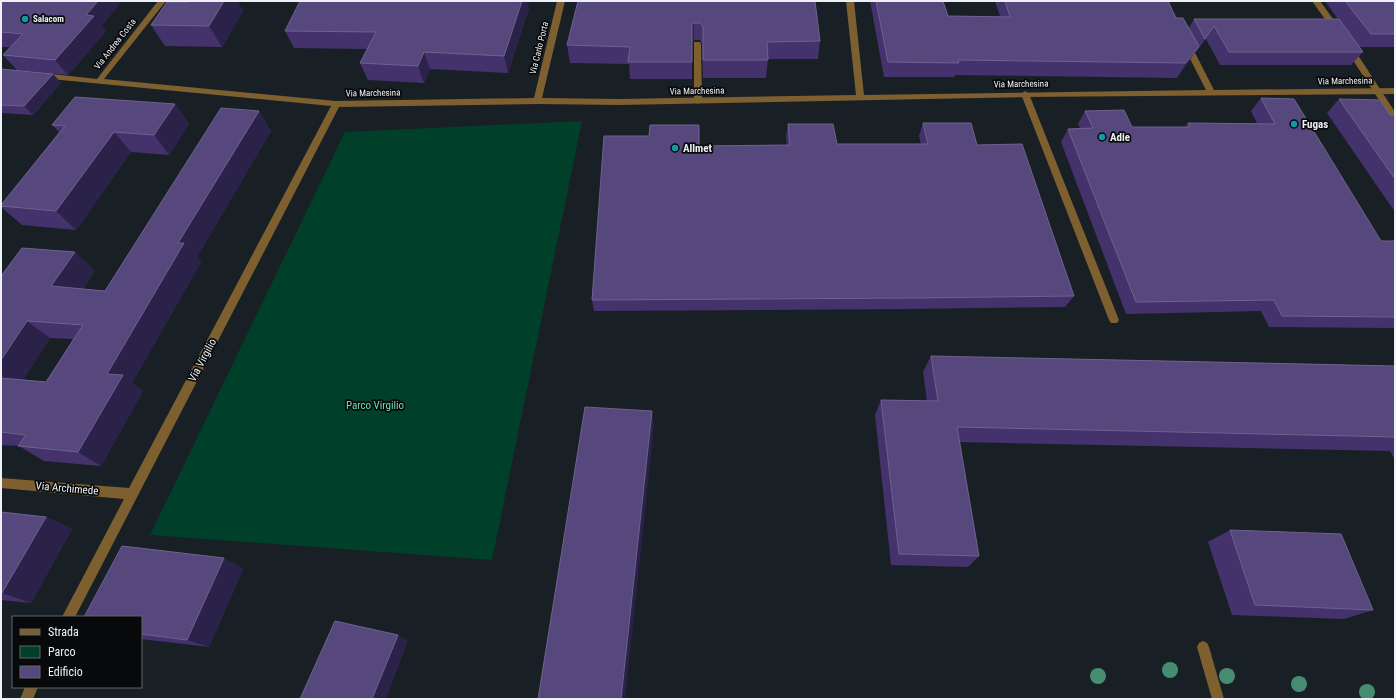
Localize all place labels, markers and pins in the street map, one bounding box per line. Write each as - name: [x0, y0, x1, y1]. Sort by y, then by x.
- marker: Salacom: [20, 14, 30, 24]
- place label: Salacom: [33, 14, 64, 24]
- place label: Fugas: [1302, 118, 1328, 131]
- marker: Fugas: [1289, 119, 1299, 129]
- place label: Adie: [1110, 131, 1130, 144]
- marker: Adie: [1097, 132, 1107, 142]
- place label: Allmet: [683, 142, 713, 155]
- marker: Allmet: [670, 143, 680, 153]

